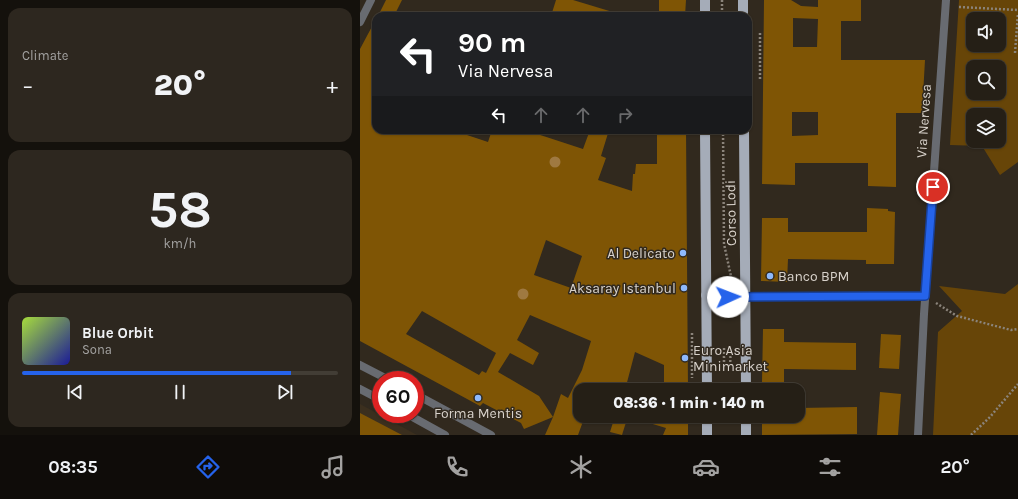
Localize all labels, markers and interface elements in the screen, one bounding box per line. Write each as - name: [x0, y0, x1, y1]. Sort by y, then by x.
- map controls: [966, 12, 1006, 148]
- button: sound: [966, 12, 1006, 52]
- text: 90 m: [458, 26, 526, 59]
- icon: left: [392, 28, 444, 80]
- text: Climate: [22, 48, 68, 63]
- text: Via Nervesa: [458, 60, 553, 82]
- button: search: [966, 60, 1006, 100]
- text: 20°: [154, 67, 206, 103]
- text: −: [22, 73, 34, 99]
- text: +: [326, 73, 338, 99]
- street label: Via Nervesa: [913, 83, 935, 159]
- icon: left: [488, 104, 510, 126]
- icon: ahead: [530, 104, 552, 126]
- icon: ahead: [572, 104, 594, 126]
- icon: right: [614, 104, 636, 126]
- button: layers: [966, 108, 1006, 148]
- pin: [916, 170, 950, 204]
- icon: arrive: [922, 176, 944, 198]
- text: 58: [148, 179, 212, 240]
- street label: Corso Lodi: [722, 180, 740, 246]
- text: km/h: [164, 236, 196, 251]
- place label: Al Delicato: [607, 245, 675, 262]
- marker: Al Delicato: [678, 248, 688, 258]
- place label: Banco BPM: [778, 268, 849, 285]
- marker: Banco BPM: [765, 271, 775, 281]
- position arrow: [707, 276, 749, 318]
- place label: Aksaray Istanbul: [569, 280, 676, 297]
- marker: Aksaray Istanbul: [679, 283, 689, 293]
- text: Blue Orbit: [82, 324, 154, 342]
- text: Sona: [82, 342, 112, 357]
- place label: Euro Asia Minimarket: [693, 342, 768, 375]
- marker: Euro Asia Minimarket: [680, 353, 690, 363]
- speed limit sign: 60: [372, 371, 424, 423]
- icon: previous: [64, 381, 86, 403]
- icon: pause: [169, 381, 191, 403]
- icon: next: [274, 381, 296, 403]
- marker: Forma Mentis: [473, 393, 483, 403]
- text: 08:36 · 1 min · 140 m: [613, 394, 765, 412]
- place label: Forma Mentis: [434, 405, 522, 422]
- icon: directions: [194, 453, 222, 481]
- icon: music: [319, 453, 347, 481]
- icon: phone: [443, 453, 471, 481]
- icon: climate: [567, 453, 595, 481]
- icon: car: [692, 453, 720, 481]
- icon: filters: [816, 453, 844, 481]
- text: 08:35: [48, 456, 98, 478]
- text: 20°: [940, 456, 970, 478]

